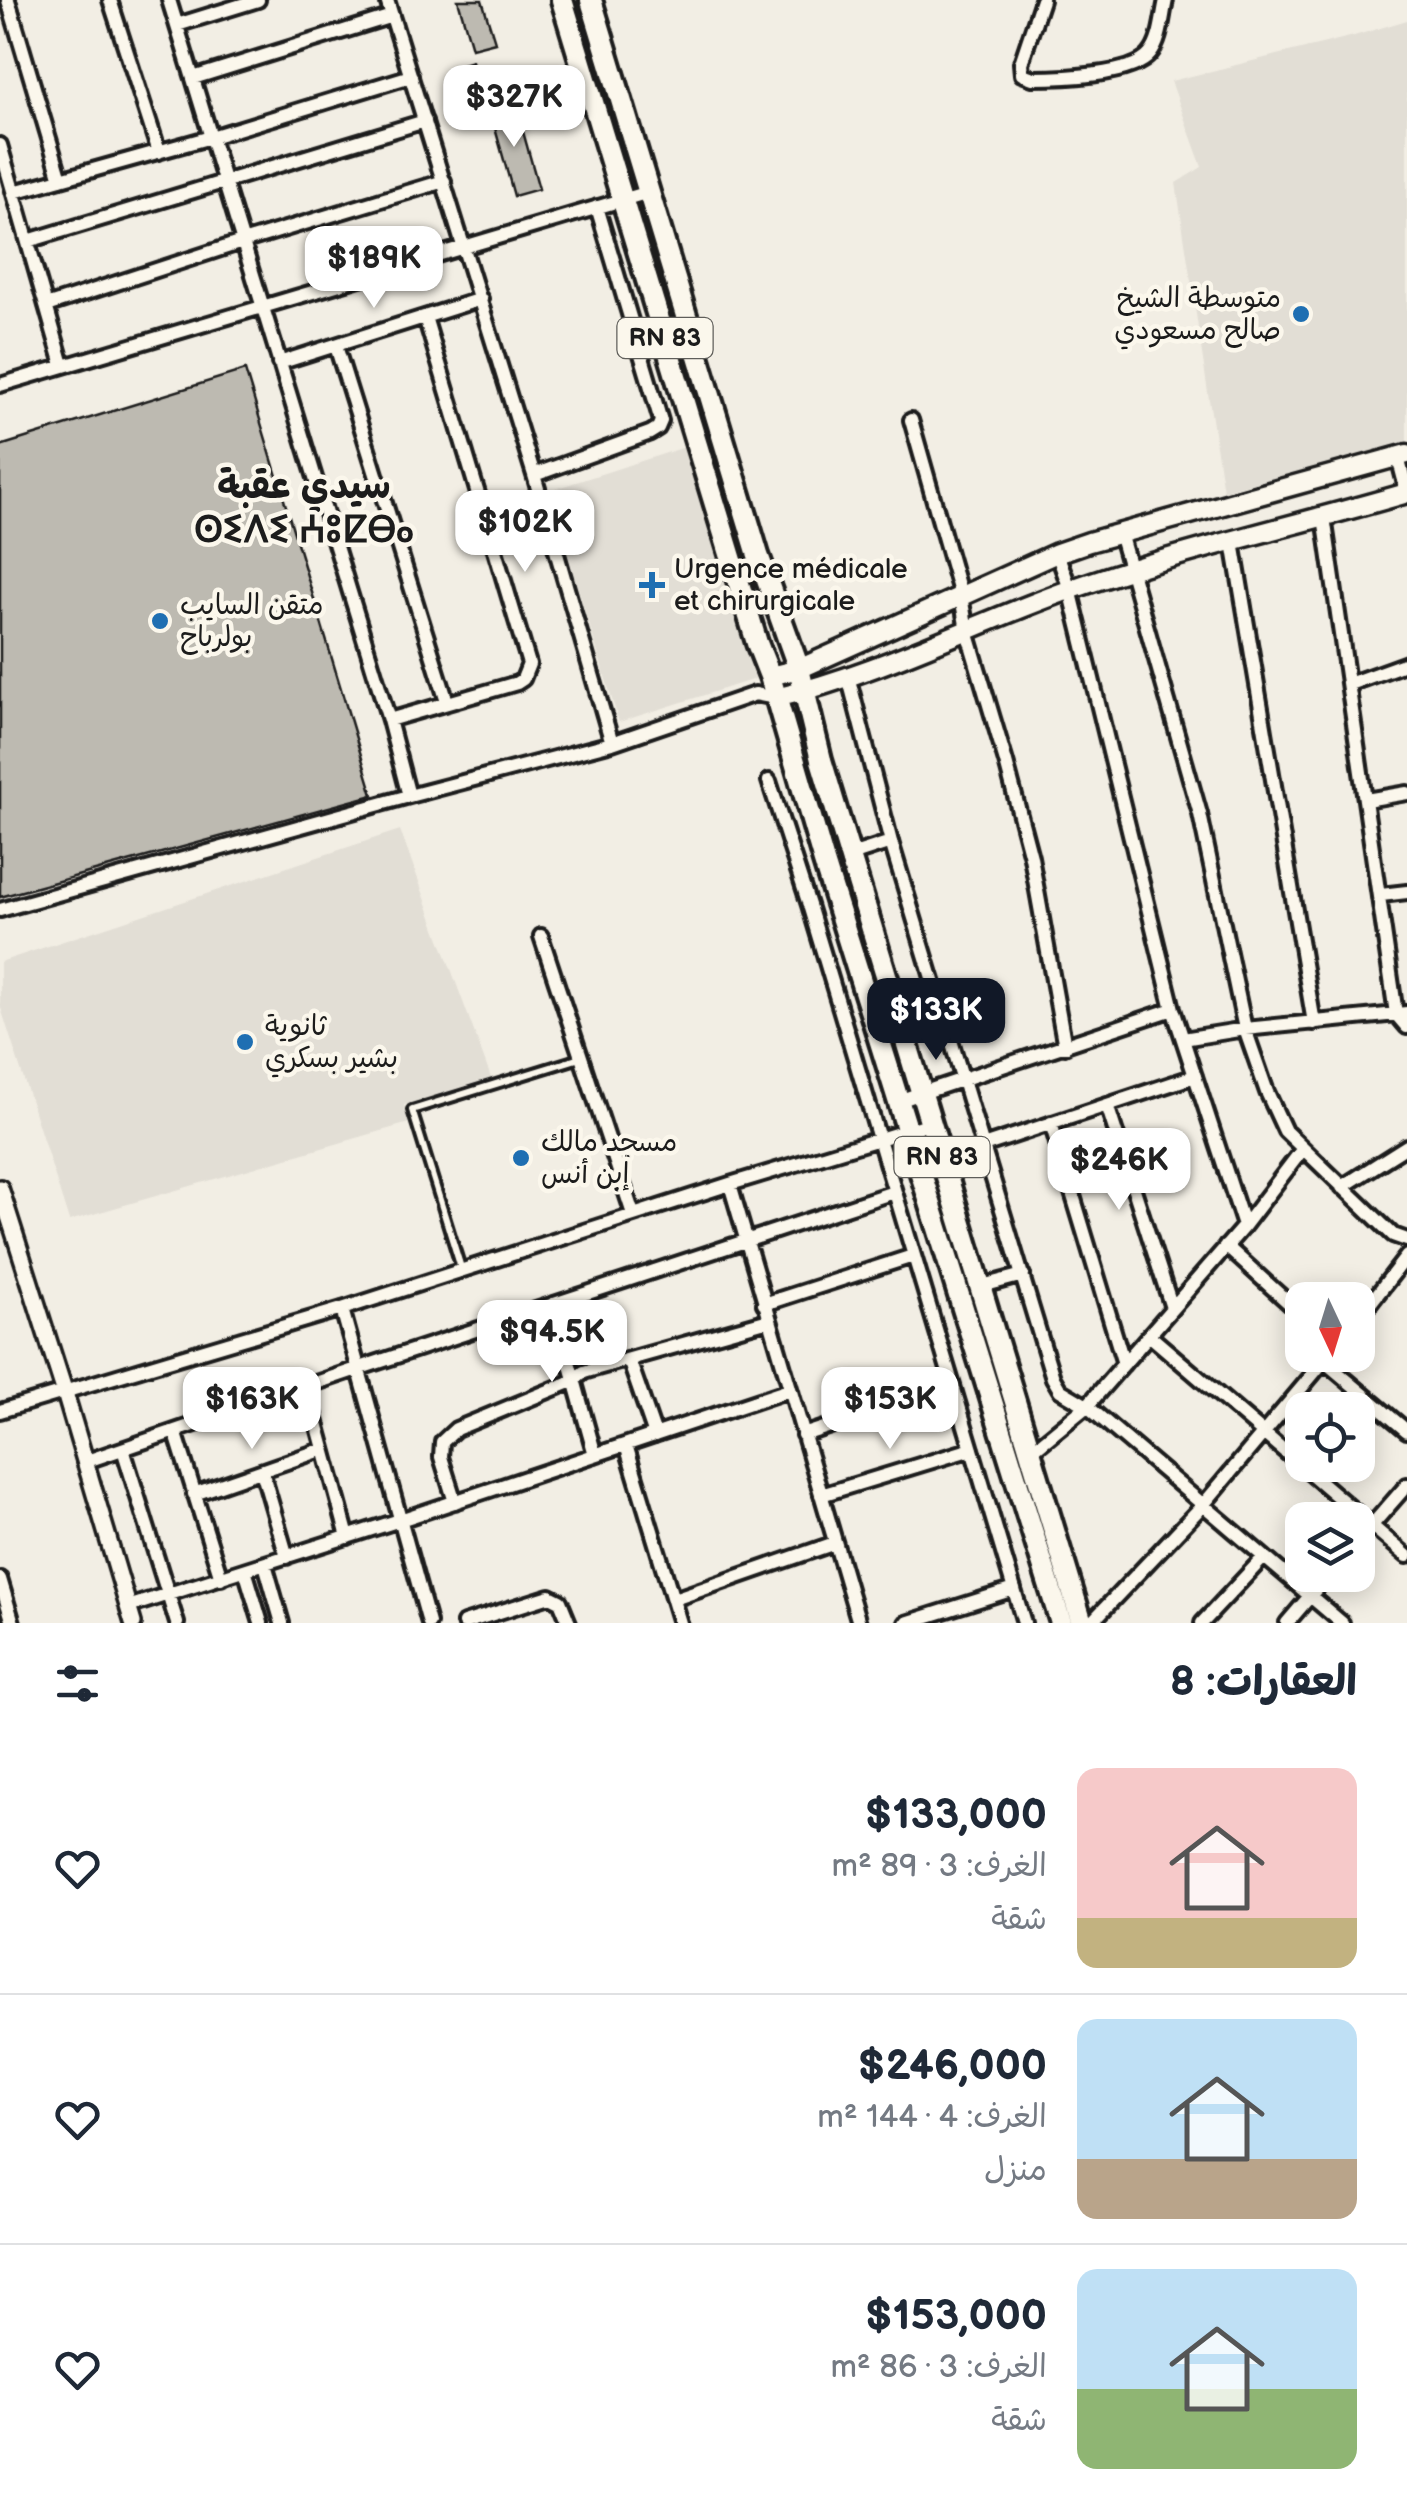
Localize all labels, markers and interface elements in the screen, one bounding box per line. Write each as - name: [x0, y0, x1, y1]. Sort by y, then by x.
- pin: $327K: [444, 65, 584, 150]
- text: $327K: [465, 78, 563, 117]
- pin: $189K: [304, 226, 444, 311]
- text: $189K: [327, 239, 421, 278]
- place label: متوسطة الشيخ صالح مسعودي: [1114, 282, 1281, 350]
- marker: متوسطة الشيخ صالح مسعودي: [1290, 303, 1312, 325]
- road number: RN 83: [618, 318, 712, 358]
- district label: سيدي عقبة ⵙⵉⴷⵉ ⵄⵓⵇⴱⴰ: [194, 464, 414, 553]
- pin: $102K: [455, 490, 595, 575]
- text: $102K: [477, 503, 573, 542]
- place label: Urgence médicale et chirurgicale: [674, 553, 908, 618]
- marker: Urgence médicale et chirurgicale: [639, 572, 665, 598]
- place label: متقن السايب بولرباح: [180, 589, 324, 655]
- marker: متقن السايب بولرباح: [149, 610, 171, 632]
- pin: $133K: [866, 978, 1006, 1063]
- text: $133K: [889, 991, 983, 1030]
- place label: ثانوية بشير بسكري: [265, 1010, 398, 1078]
- marker: ثانوية بشير بسكري: [234, 1031, 256, 1053]
- place label: مسجد مالك إبن أنس: [541, 1126, 677, 1191]
- pin: $246K: [1049, 1128, 1189, 1213]
- road number: RN 83: [894, 1137, 990, 1177]
- text: $246K: [1069, 1141, 1169, 1180]
- marker: مسجد مالك إبن أنس: [510, 1147, 532, 1169]
- north arrow: [1285, 1282, 1375, 1372]
- map controls: [1285, 1282, 1375, 1592]
- pin: $94.5K: [471, 1300, 633, 1385]
- text: $94.5K: [499, 1313, 605, 1352]
- pin: $163K: [182, 1367, 322, 1452]
- pin: $153K: [820, 1367, 960, 1452]
- text: $163K: [205, 1380, 299, 1419]
- text: $153K: [843, 1380, 937, 1419]
- button: locate: [1285, 1392, 1375, 1482]
- button: layers: [1285, 1502, 1375, 1592]
- icon: filters: [50, 1656, 105, 1711]
- text: العقارات: 8: [1170, 1657, 1357, 1708]
- text: $133,000: [865, 1790, 1047, 1841]
- icon: home: [1157, 1808, 1277, 1928]
- icon: heart: [50, 1841, 105, 1896]
- text: الغرف: 3 · 89 m²: [831, 1847, 1047, 1886]
- text: شقة: [991, 1900, 1047, 1939]
- text: $246,000: [858, 2041, 1047, 2092]
- icon: home: [1157, 2059, 1277, 2179]
- icon: heart: [50, 2092, 105, 2147]
- text: الغرف: 4 · 144 m²: [817, 2098, 1047, 2137]
- text: منزل: [984, 2151, 1047, 2190]
- text: $153,000: [865, 2291, 1047, 2342]
- icon: home: [1157, 2309, 1277, 2429]
- icon: heart: [50, 2342, 105, 2397]
- text: الغرف: 3 · 86 m²: [830, 2348, 1047, 2387]
- text: شقة: [991, 2401, 1047, 2440]

